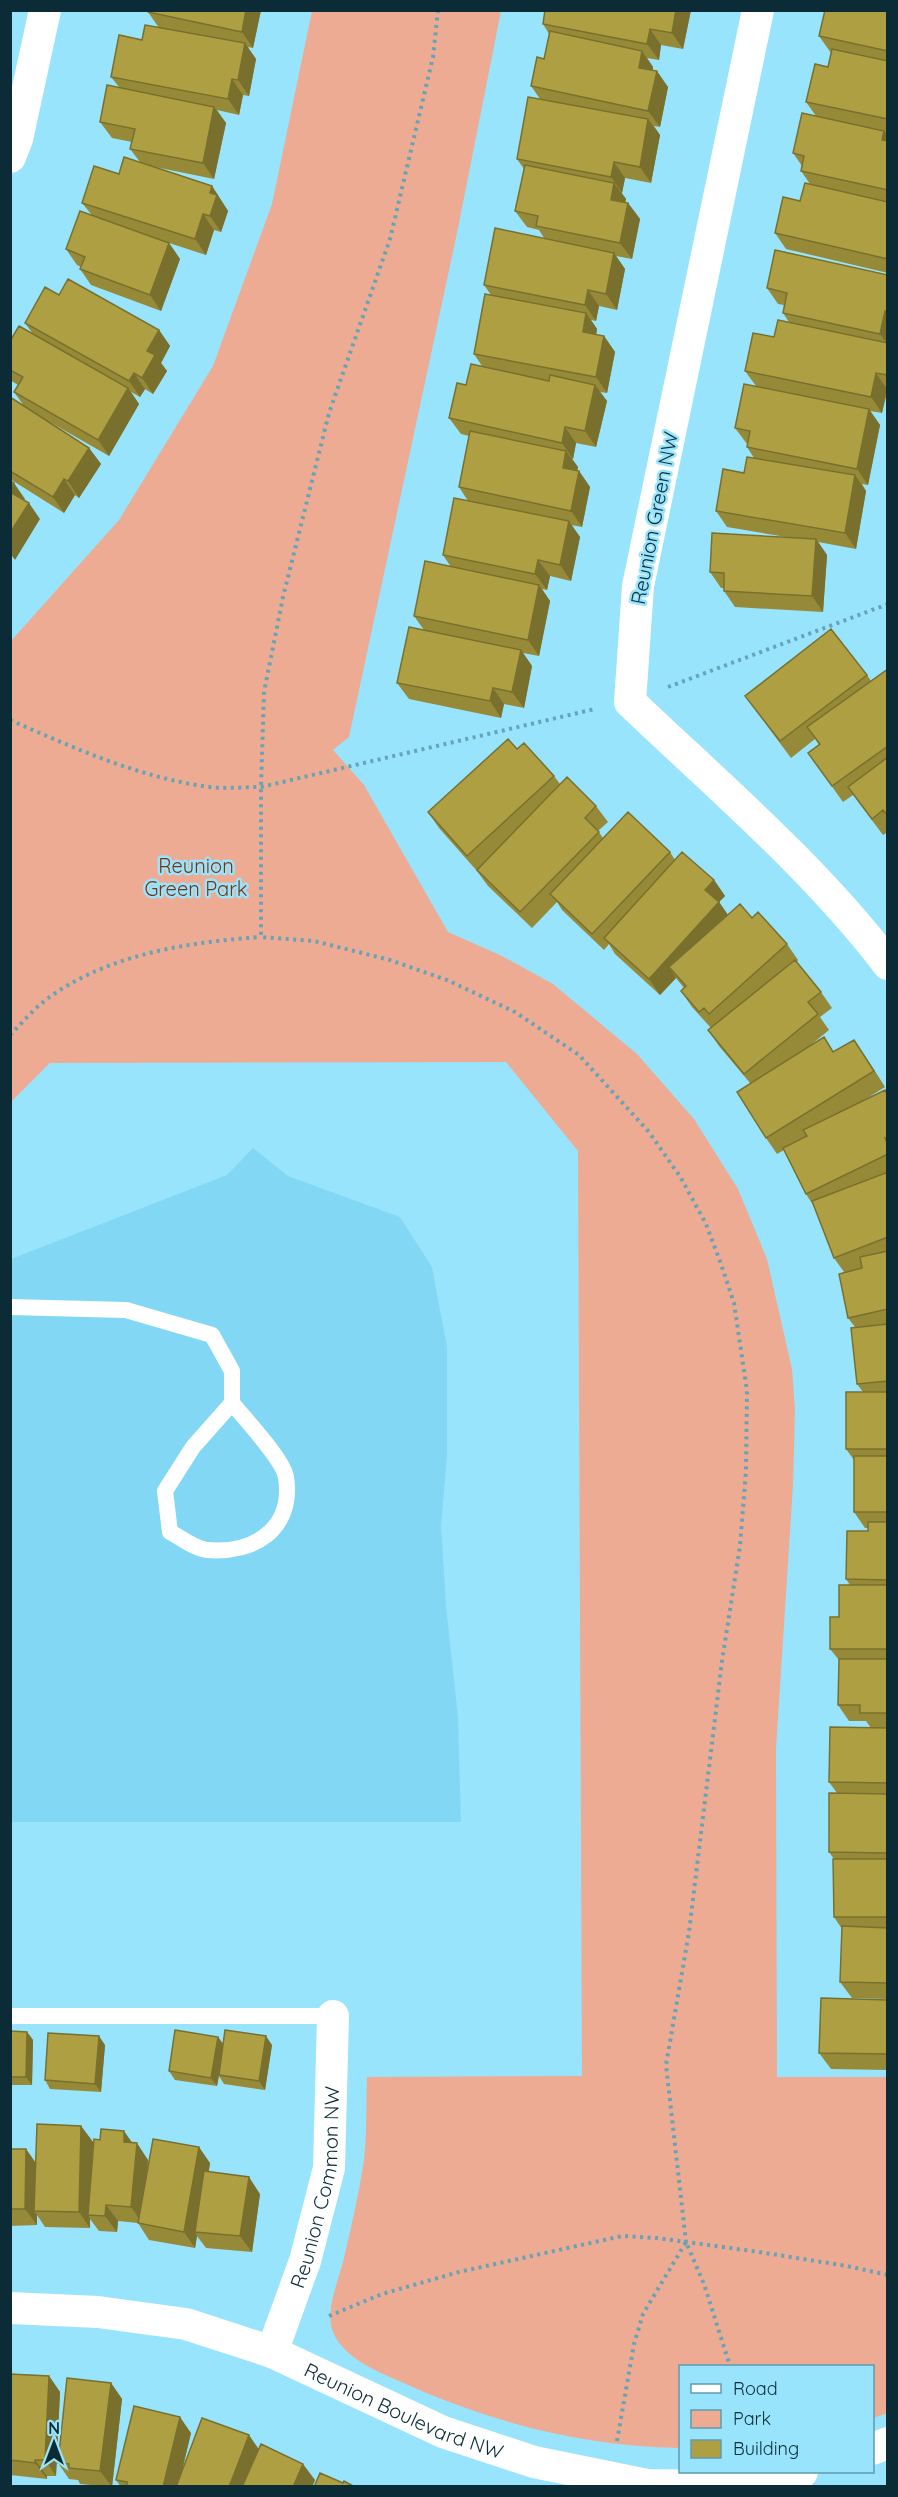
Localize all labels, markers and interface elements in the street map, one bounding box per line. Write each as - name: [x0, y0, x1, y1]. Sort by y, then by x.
- street label: Reunion Green NW: [625, 429, 683, 607]
- park label: Reunion Green Park: [144, 853, 248, 901]
- street label: Reunion Common NW: [284, 2086, 344, 2291]
- street label: Reunion Boulevard NW: [301, 2357, 507, 2464]
- legend: [679, 2365, 874, 2473]
- text: Road: [733, 2377, 778, 2400]
- text: Park: [733, 2407, 771, 2430]
- north arrow: [24, 2413, 84, 2473]
- text: N: [48, 2418, 60, 2438]
- text: Building: [733, 2437, 799, 2460]

